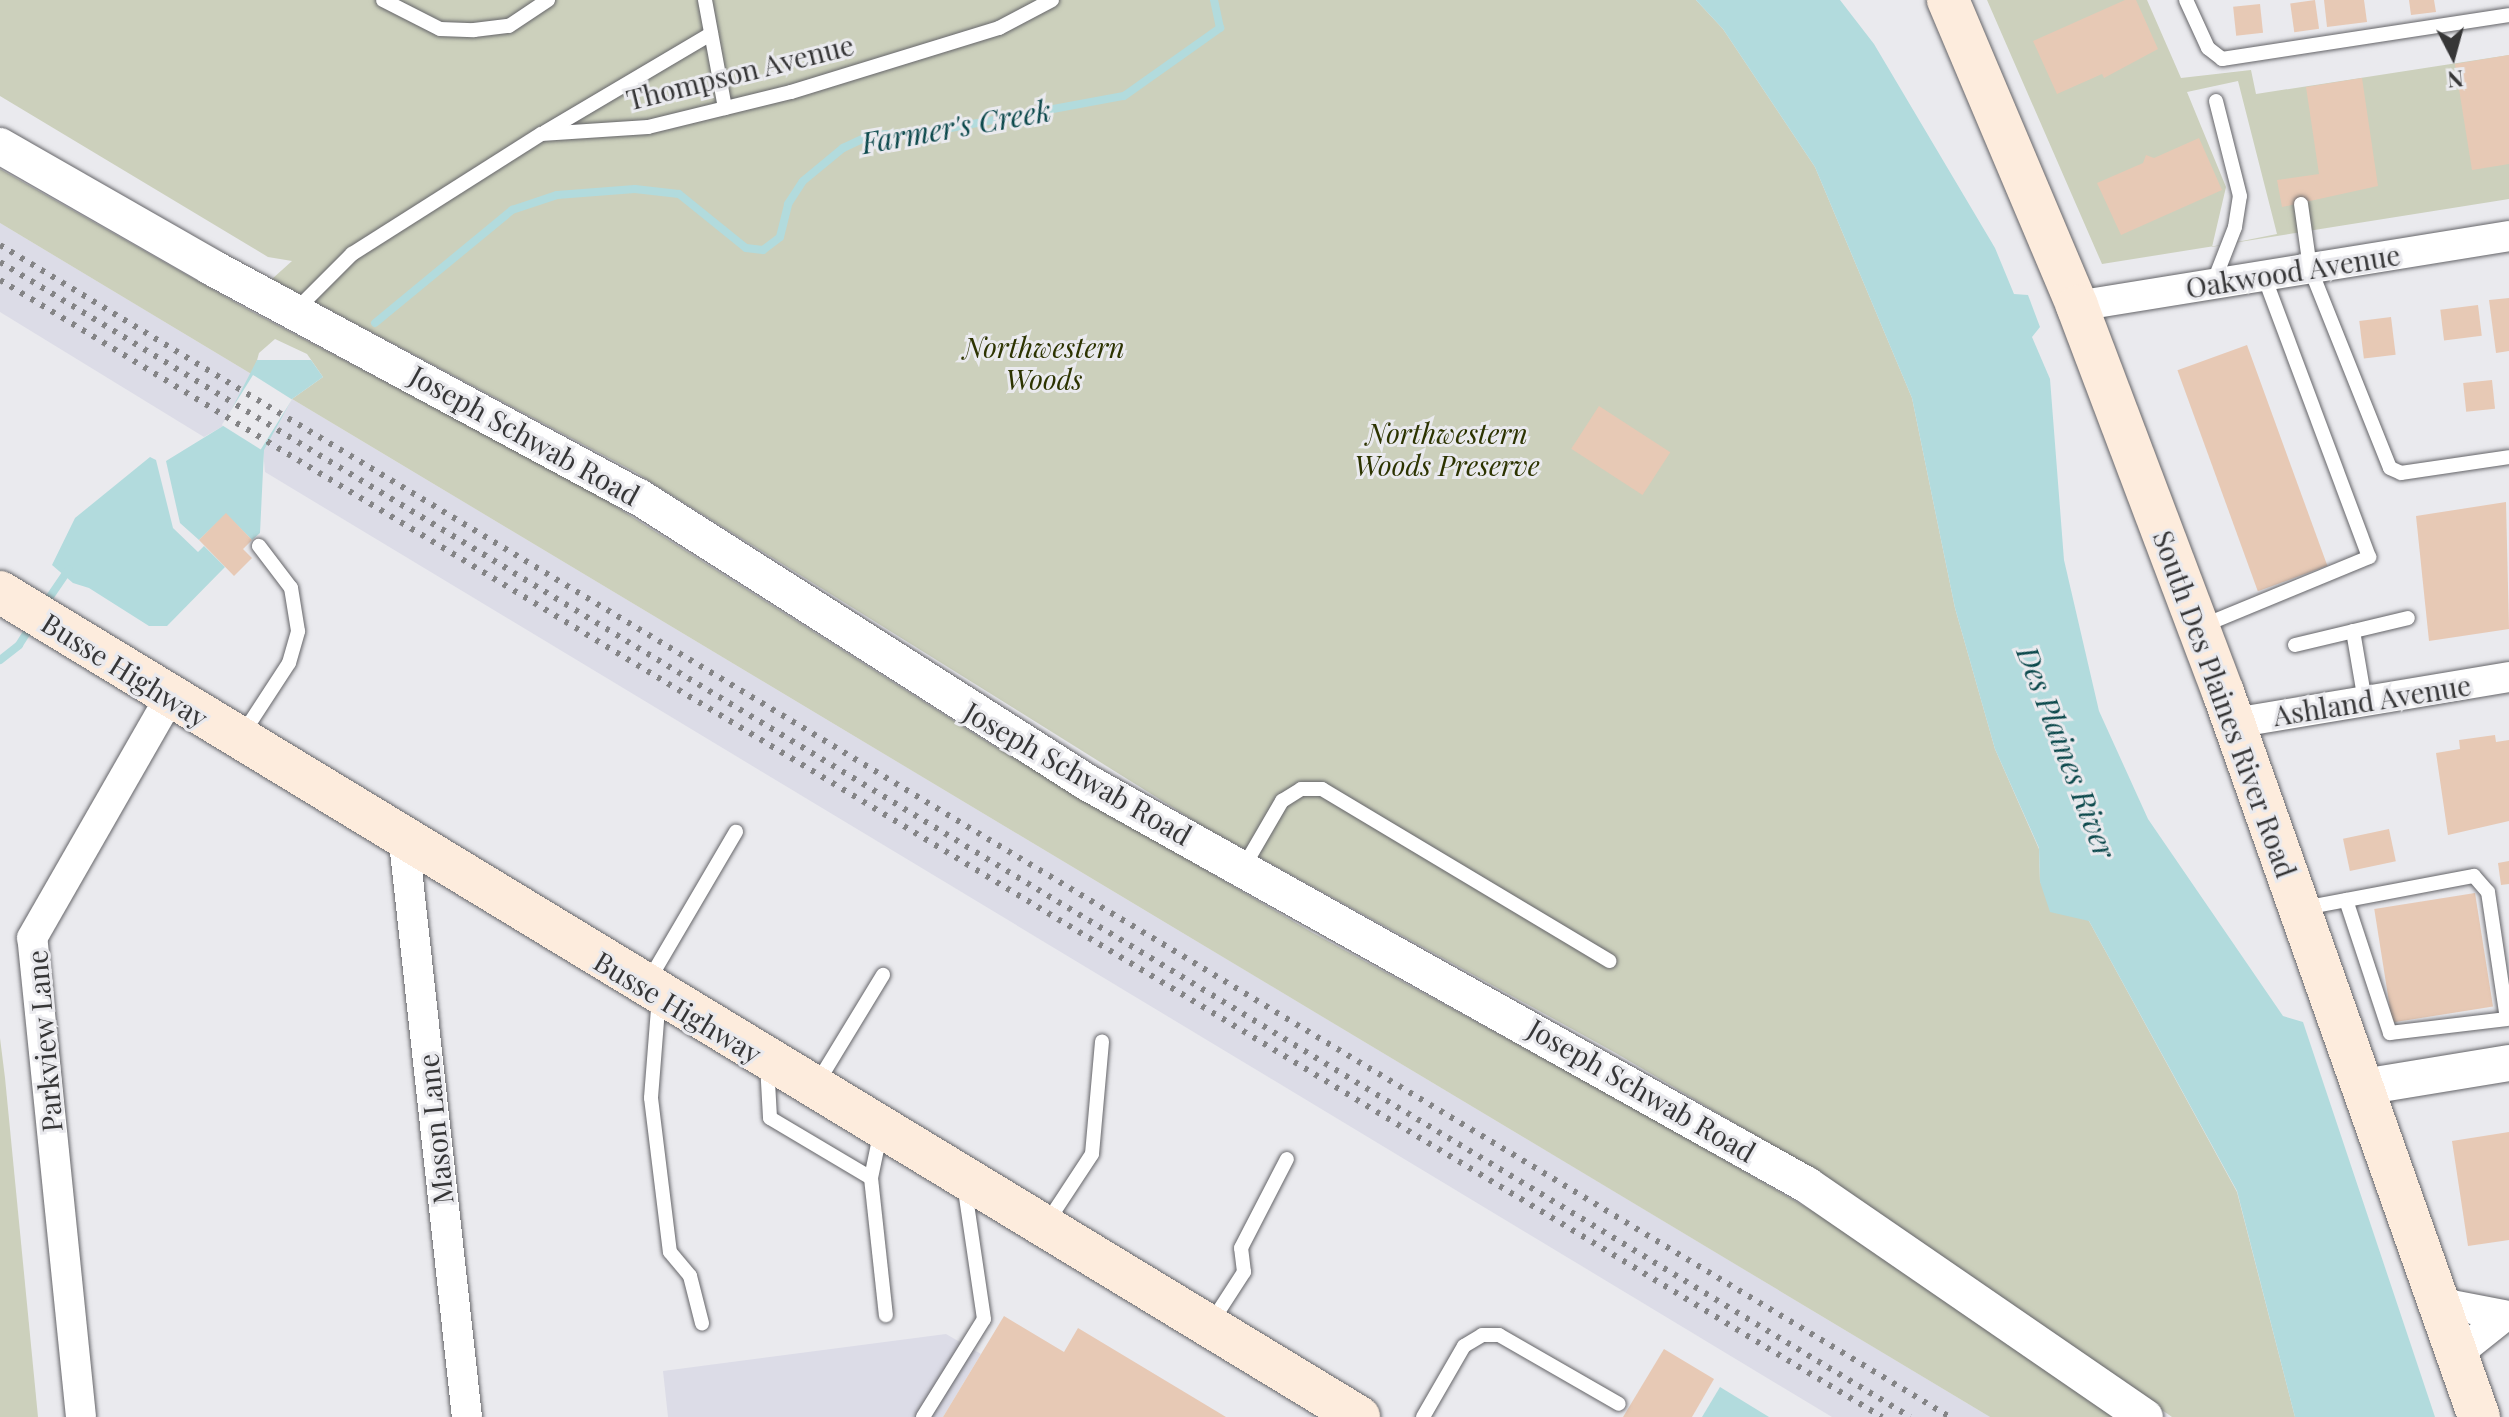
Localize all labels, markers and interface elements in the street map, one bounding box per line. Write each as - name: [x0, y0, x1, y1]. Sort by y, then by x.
- north arrow: [2413, 16, 2493, 96]
- street label: Thompson Avenue: [622, 27, 858, 117]
- text: N: [2446, 64, 2465, 96]
- water label: Farmer's Creek: [858, 92, 1054, 160]
- street label: Oakwood Avenue: [2183, 237, 2403, 305]
- park label: Northwestern Woods: [963, 330, 1125, 396]
- street label: Joseph Schwab Road: [404, 358, 646, 512]
- park label: Northwestern Woods Preserve: [1354, 416, 1540, 482]
- street label: South Des Plaines River Road: [2146, 525, 2304, 883]
- street label: Busse Highway: [36, 606, 214, 734]
- water label: Des Plaines River: [2010, 641, 2124, 863]
- street label: Ashland Avenue: [2270, 668, 2474, 732]
- street label: Joseph Schwab Road: [958, 694, 1198, 852]
- street label: Busse Highway: [588, 944, 768, 1070]
- street label: Parkview Lane: [19, 948, 69, 1134]
- street label: Joseph Schwab Road: [1522, 1011, 1762, 1169]
- street label: Mason Lane: [410, 1052, 460, 1206]

